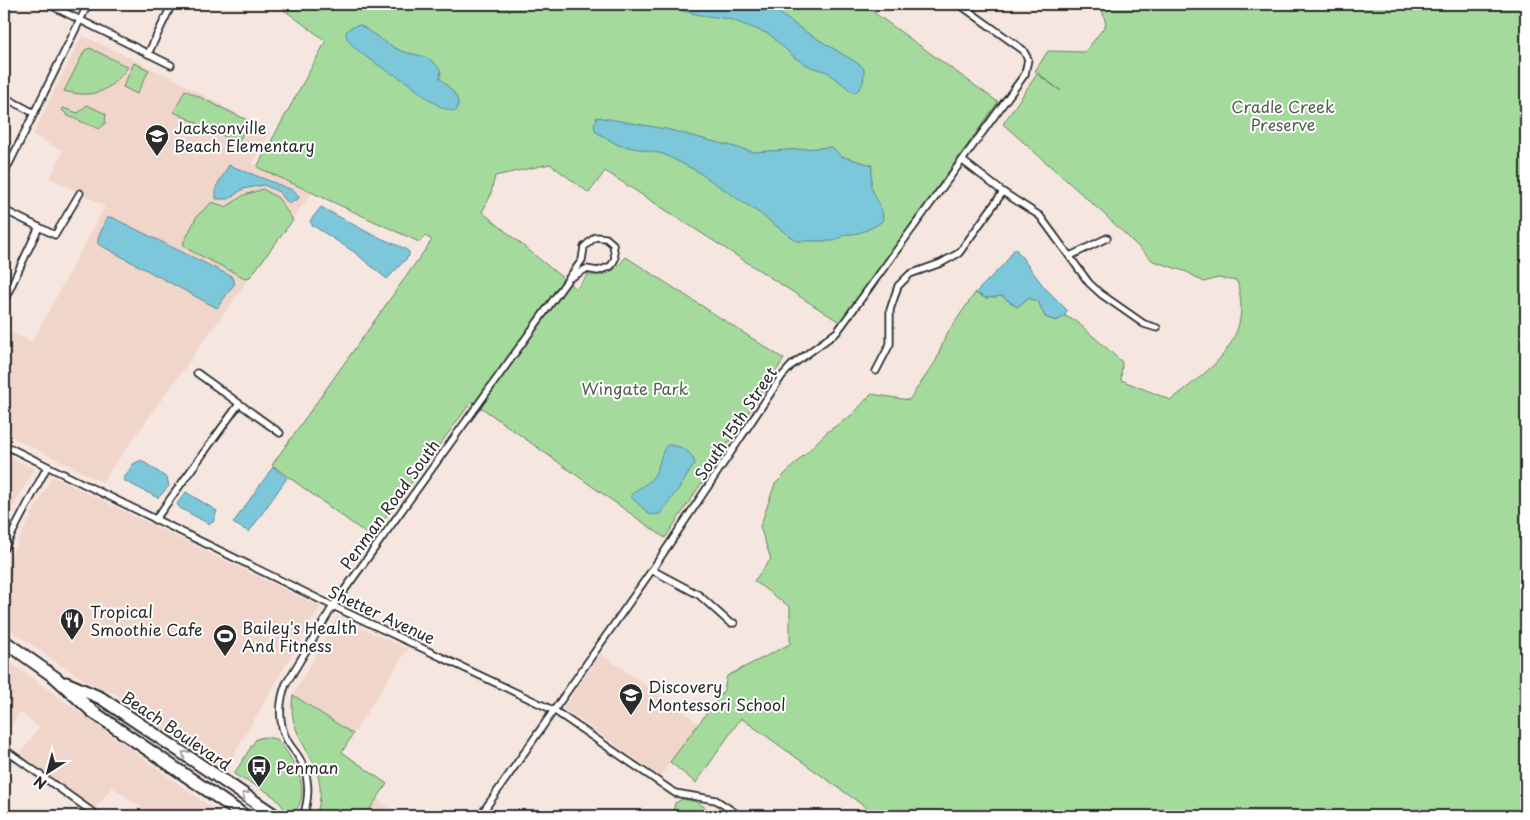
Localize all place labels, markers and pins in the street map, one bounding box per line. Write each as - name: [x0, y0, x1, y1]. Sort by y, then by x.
- place label: Jacksonville Beach Elementary: [174, 115, 315, 157]
- school or university icon: Jacksonville Beach Elementary: [144, 123, 170, 157]
- place label: Tropical Smoothie Cafe: [90, 599, 202, 641]
- restaurant icon: Tropical Smoothie Cafe: [59, 607, 85, 641]
- place label: Bailey's Health And Fitness: [242, 615, 357, 657]
- sports icon: Bailey's Health And Fitness: [212, 623, 238, 657]
- place label: Discovery Montessori School: [648, 674, 786, 716]
- school or university icon: Discovery Montessori School: [618, 682, 644, 716]
- bus stop icon: Penman: [246, 754, 272, 788]
- place label: Penman: [276, 755, 338, 779]

